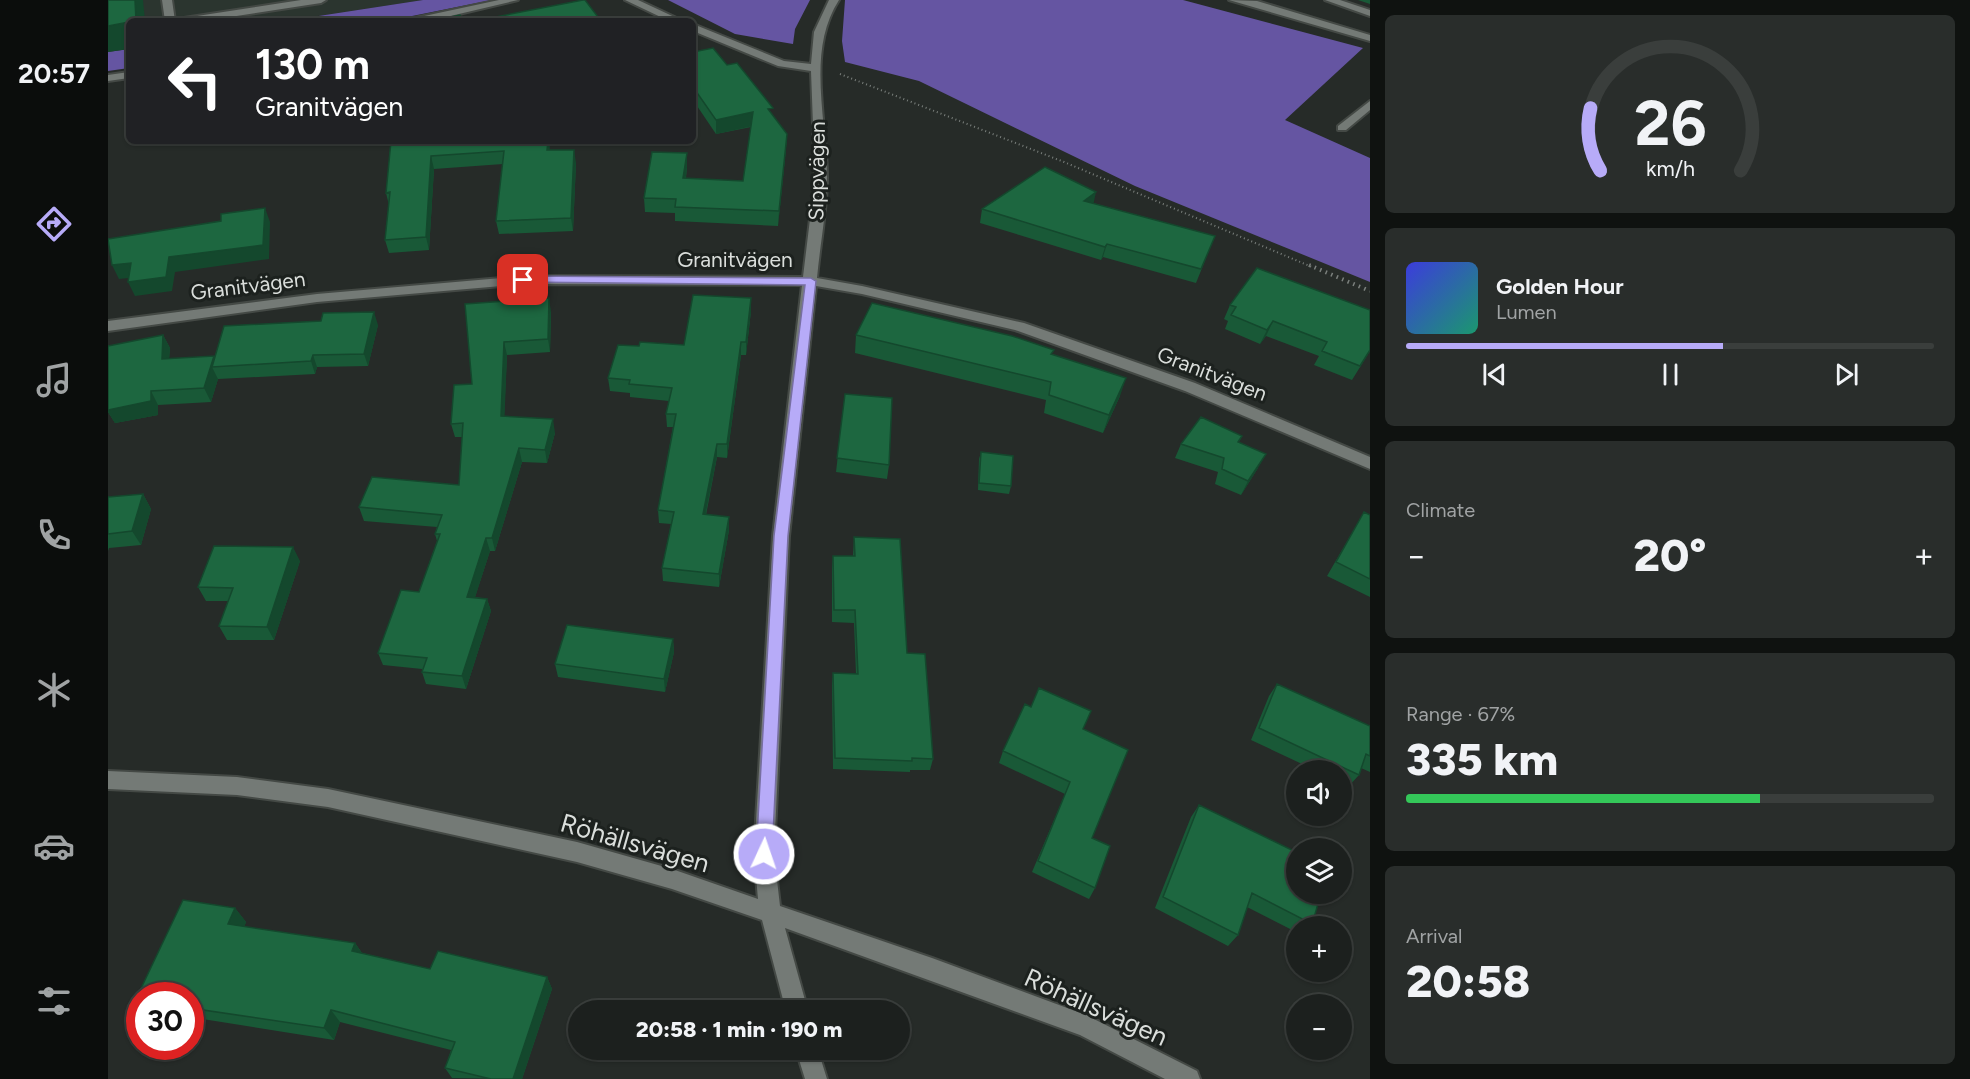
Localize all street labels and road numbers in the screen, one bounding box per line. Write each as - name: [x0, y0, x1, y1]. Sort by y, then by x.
- street label: Sippvägen: [803, 121, 830, 221]
- street label: Granitvägen: [677, 247, 793, 272]
- street label: Granitvägen: [189, 266, 307, 305]
- street label: Granitvägen: [1154, 341, 1271, 406]
- street label: Röhällsvägen: [557, 806, 713, 880]
- street label: Röhällsvägen: [1019, 961, 1173, 1053]

